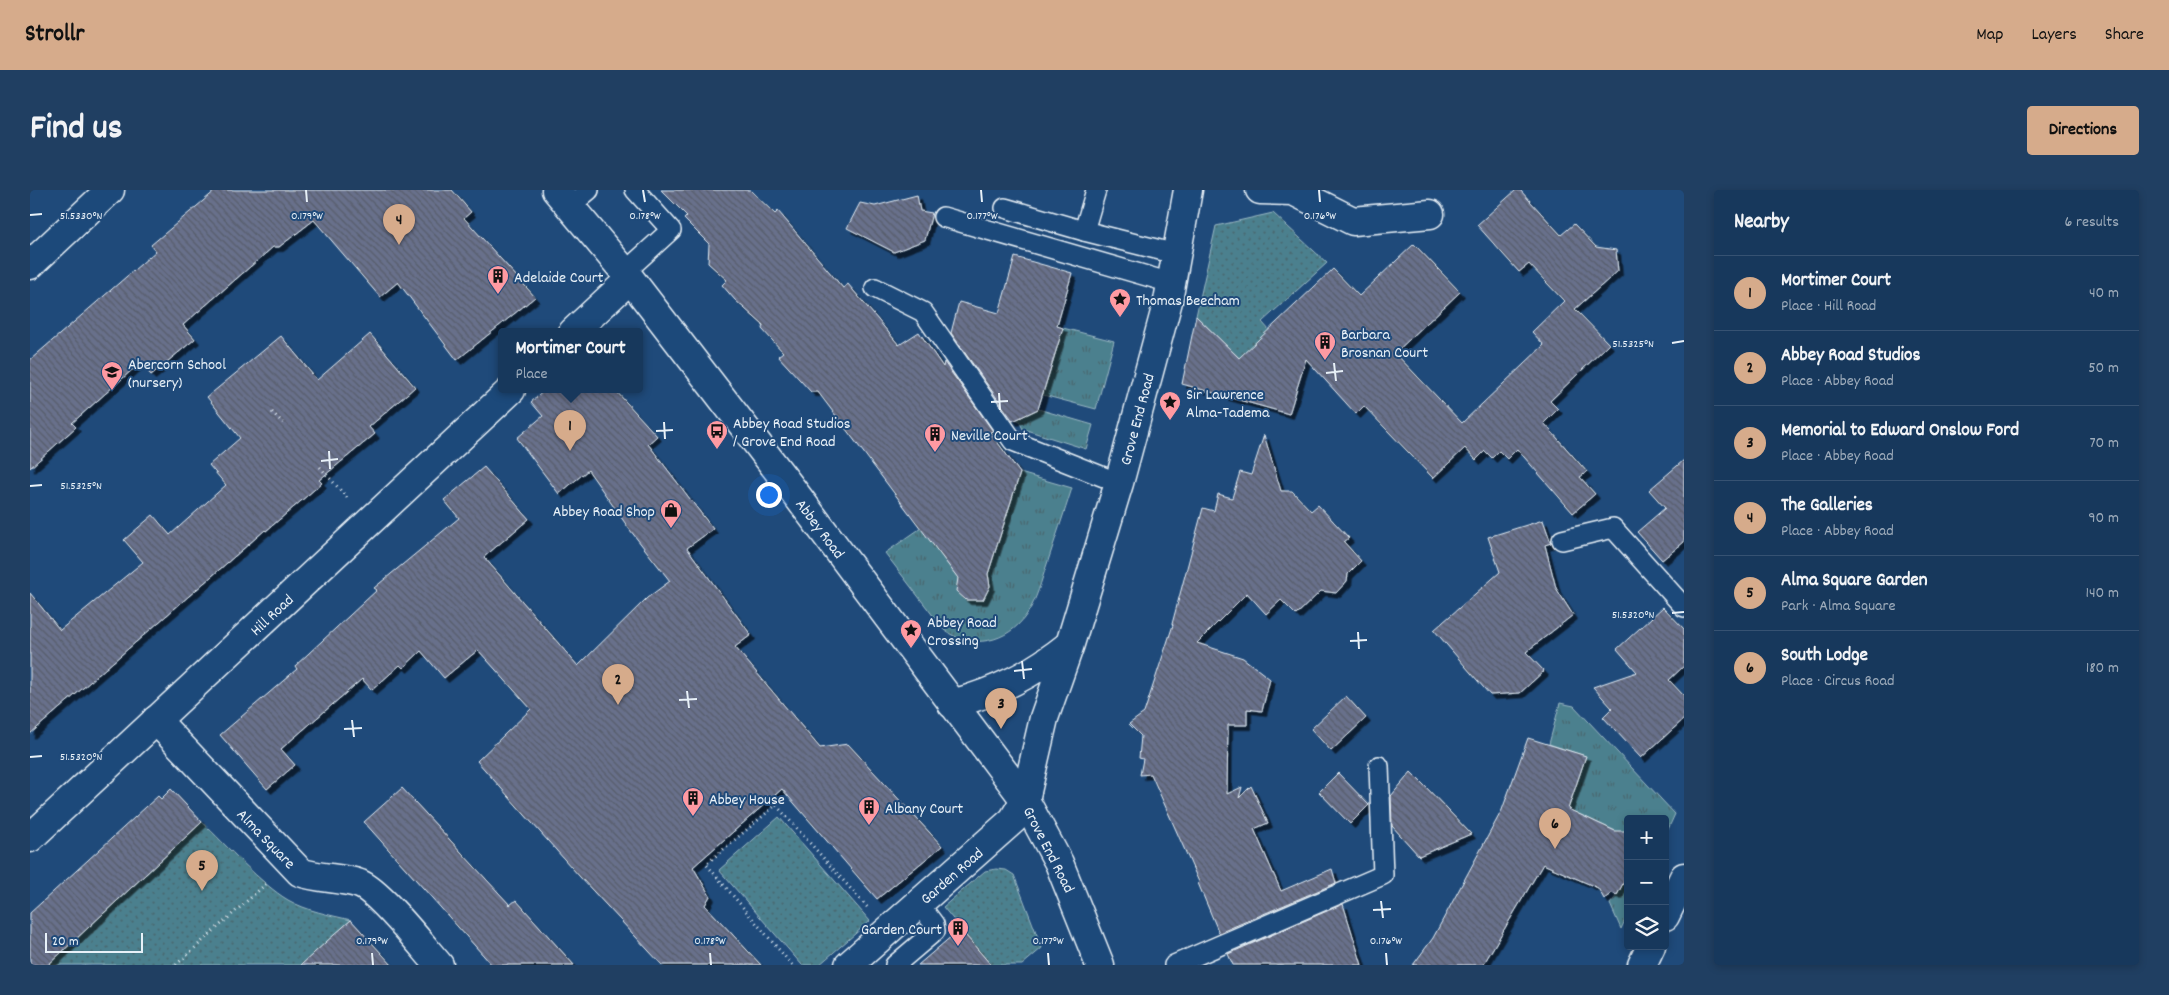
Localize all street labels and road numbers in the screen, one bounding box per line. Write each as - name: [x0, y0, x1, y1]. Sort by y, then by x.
- street label: Grove End Road: [1115, 371, 1162, 468]
- street label: Abbey Road: [789, 495, 849, 564]
- street label: Hill Road: [246, 590, 300, 642]
- street label: Grove End Road: [1016, 803, 1079, 897]
- street label: Alma Square: [230, 804, 300, 875]
- street label: Garden Road: [916, 843, 989, 911]

